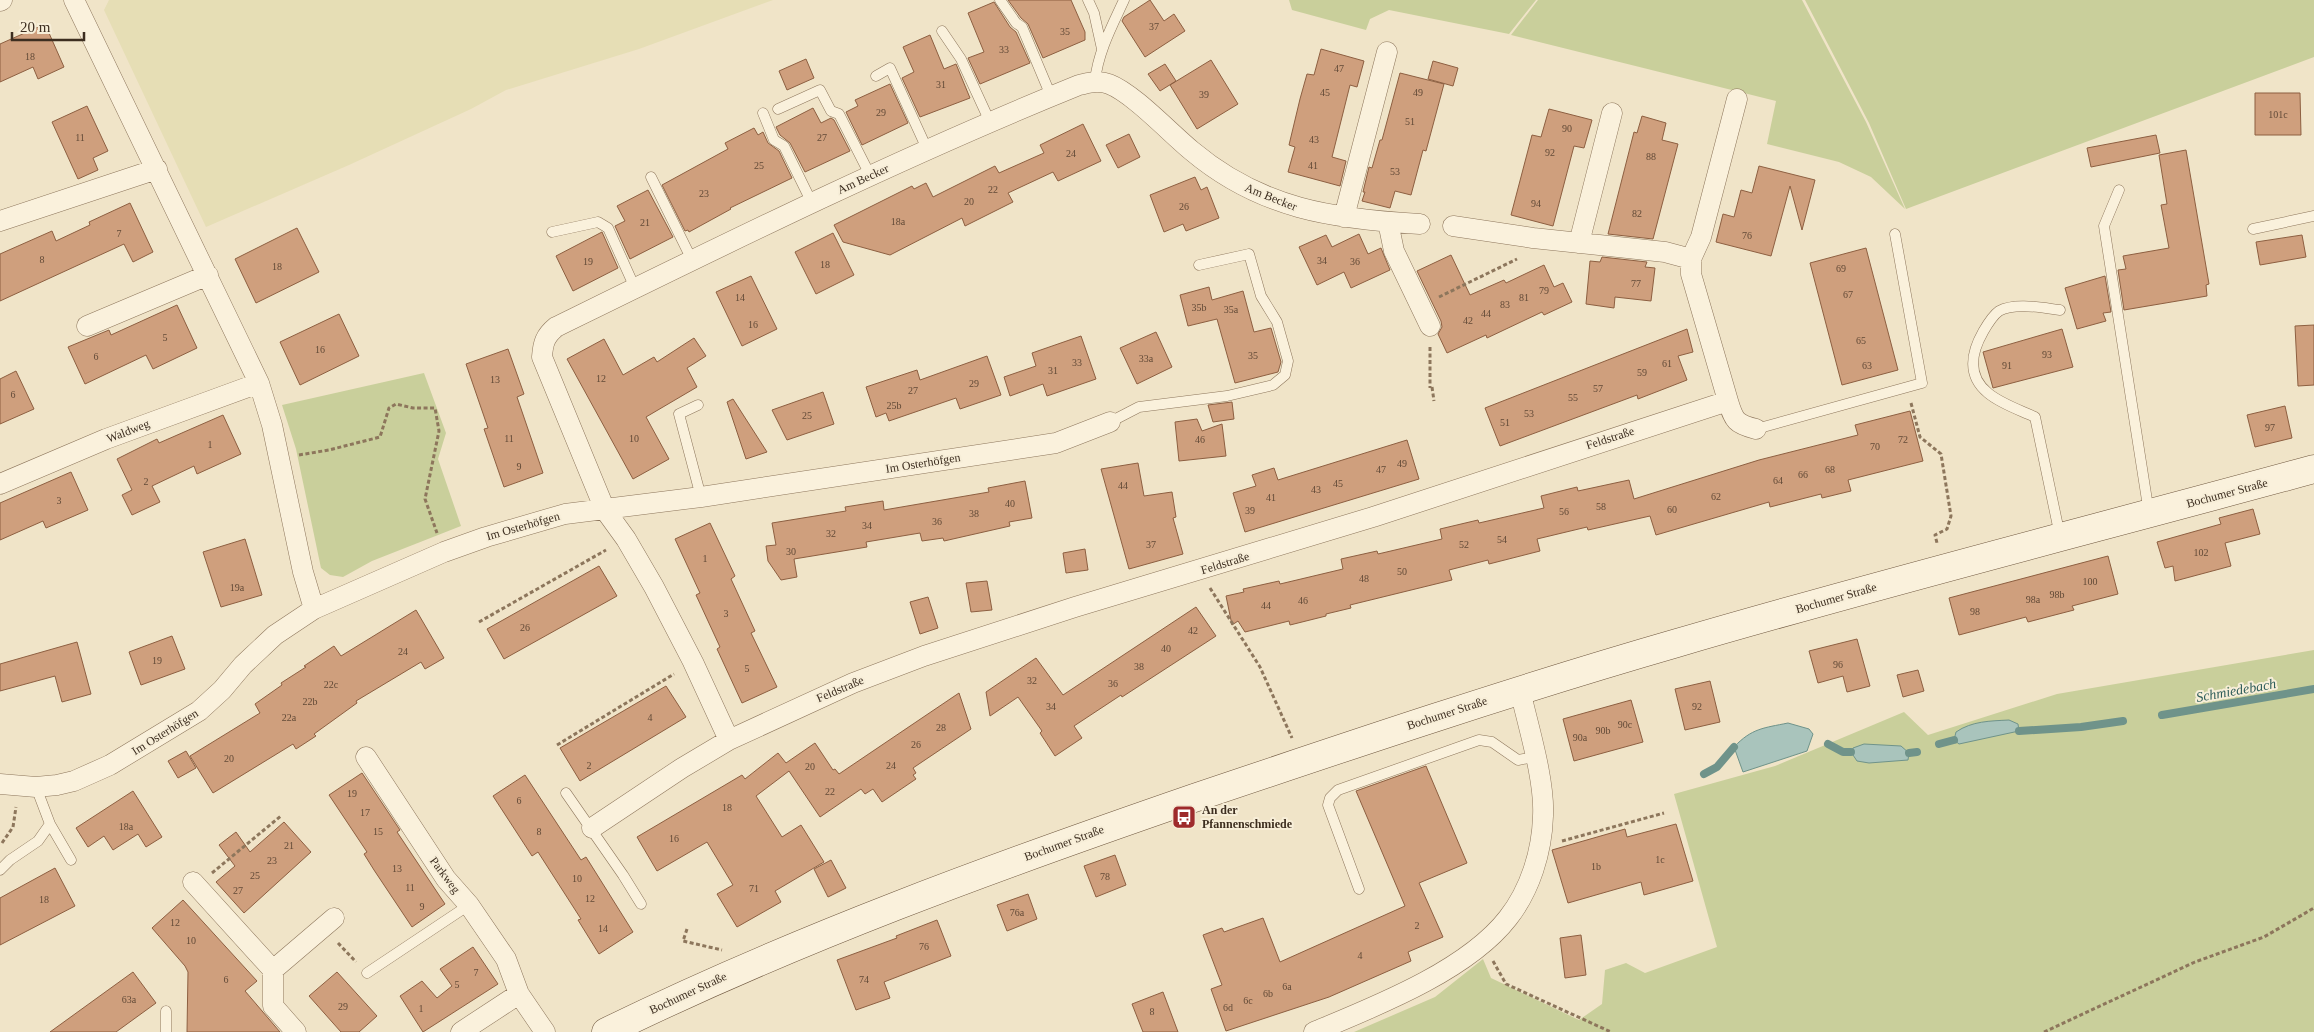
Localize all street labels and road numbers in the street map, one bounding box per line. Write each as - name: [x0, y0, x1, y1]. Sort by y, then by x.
- street label: Am Becker: [835, 161, 891, 197]
- street label: Am Becker: [1243, 180, 1299, 214]
- street label: Waldweg: [104, 416, 152, 446]
- street label: Feldstraße: [1584, 424, 1636, 452]
- street label: Im Osterhöfgen: [885, 450, 961, 476]
- street label: Bochumer Straße: [2185, 475, 2269, 511]
- street label: Im Osterhöfgen: [485, 509, 561, 543]
- street label: Feldstraße: [1199, 549, 1251, 577]
- street label: Bochumer Straße: [1794, 580, 1878, 616]
- street label: Feldstraße: [814, 673, 866, 705]
- street label: Bochumer Straße: [1405, 693, 1489, 733]
- street label: Im Osterhöfgen: [129, 706, 201, 758]
- street label: Bochumer Straße: [1022, 822, 1106, 864]
- street label: Parkweg: [427, 854, 463, 896]
- street label: Bochumer Straße: [647, 969, 729, 1017]

